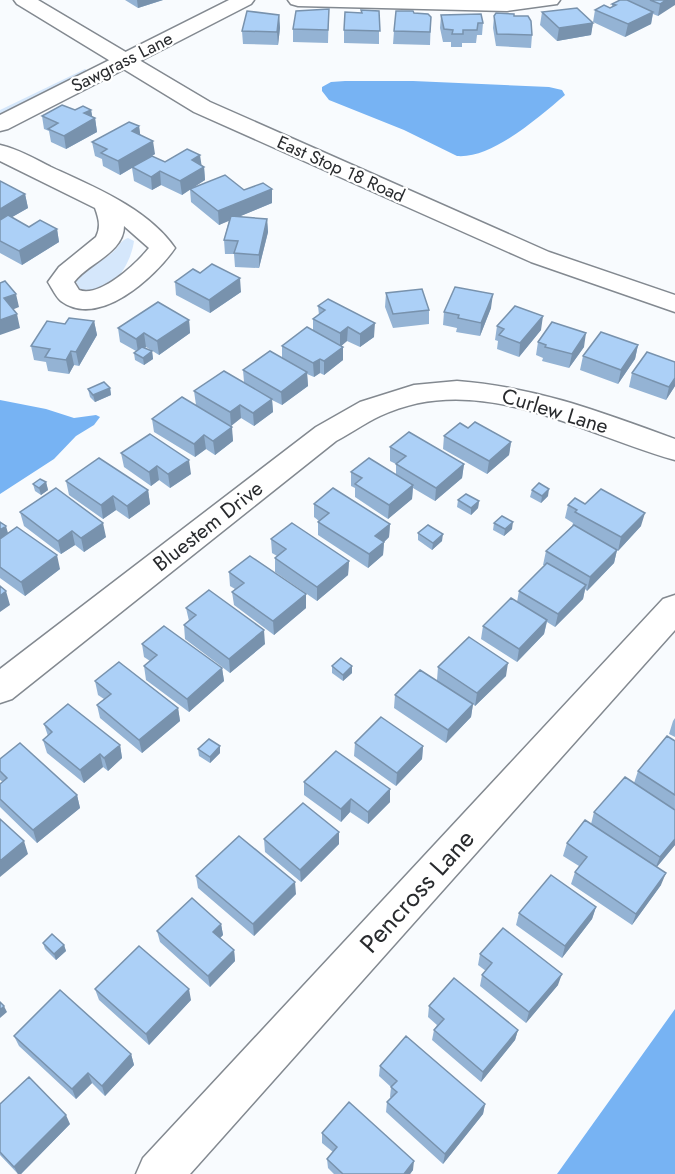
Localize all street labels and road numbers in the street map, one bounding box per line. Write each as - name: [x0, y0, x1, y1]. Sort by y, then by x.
- street label: Sawgrass Lane: [67, 25, 177, 99]
- street label: East Stop 18 Road: [273, 129, 409, 209]
- street label: Curlew Lane: [498, 381, 612, 441]
- street label: Bluestem Drive: [147, 473, 269, 578]
- street label: Pencross Lane: [351, 820, 483, 962]

